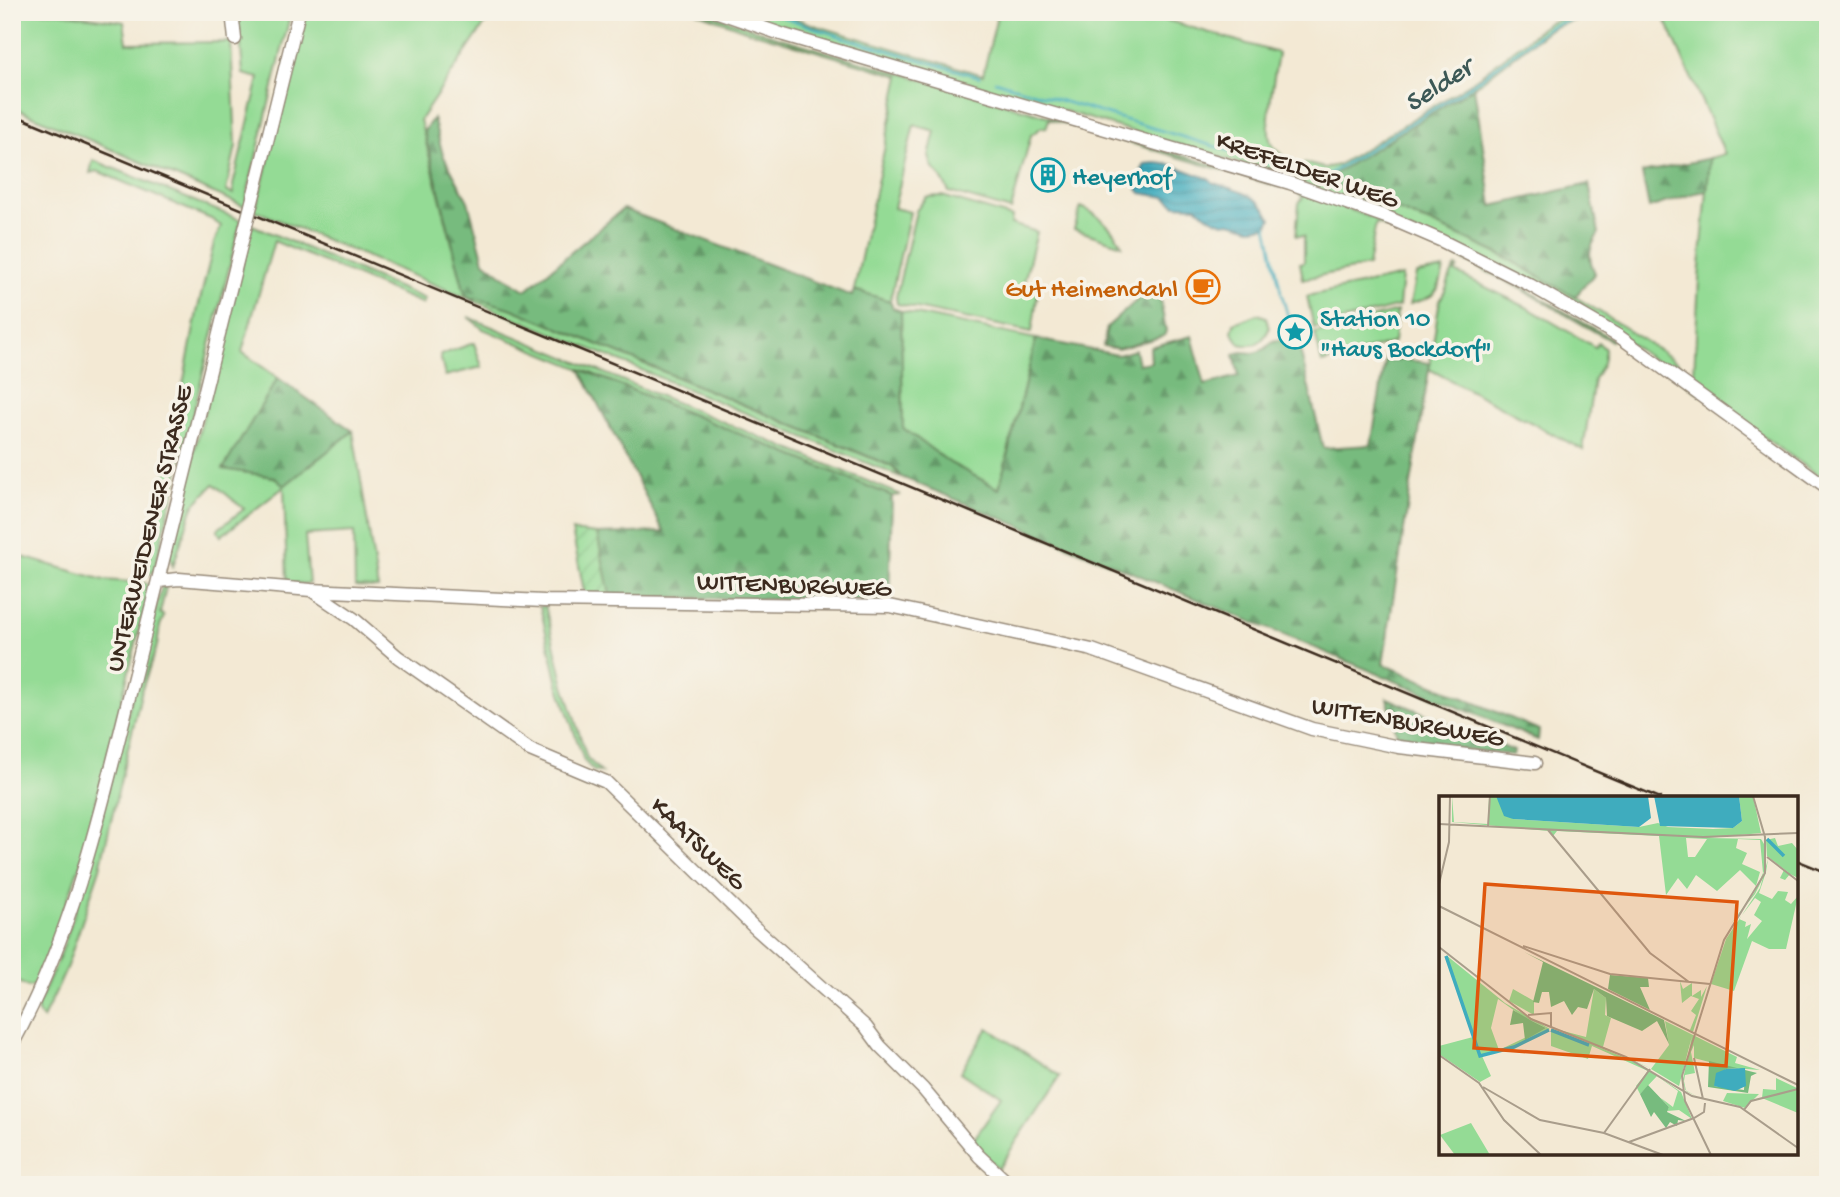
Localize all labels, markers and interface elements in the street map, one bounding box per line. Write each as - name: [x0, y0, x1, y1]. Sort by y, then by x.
- water label: Selder: [1399, 50, 1484, 121]
- street label: KREFELDER WEG: [1211, 127, 1403, 218]
- building icon: Heyerhof: [1029, 156, 1067, 194]
- place label: Heyerhof: [1072, 164, 1173, 195]
- cafe icon: Gut Heimendahl: [1184, 268, 1222, 306]
- place label: Gut Heimendahl: [1005, 276, 1178, 307]
- place label: Station 10 "Haus Bockdorf": [1320, 306, 1492, 367]
- place icon: Station 10 "Haus Bockdorf": [1276, 313, 1314, 351]
- street label: UNTERWEIDENER STRASSE: [101, 382, 202, 675]
- street label: WITTENBURGWEG: [696, 569, 893, 606]
- street label: WITTENBURGWEG: [1309, 692, 1507, 757]
- street label: KAATSWEG: [642, 792, 753, 900]
- inset map: [1439, 796, 1798, 1155]

